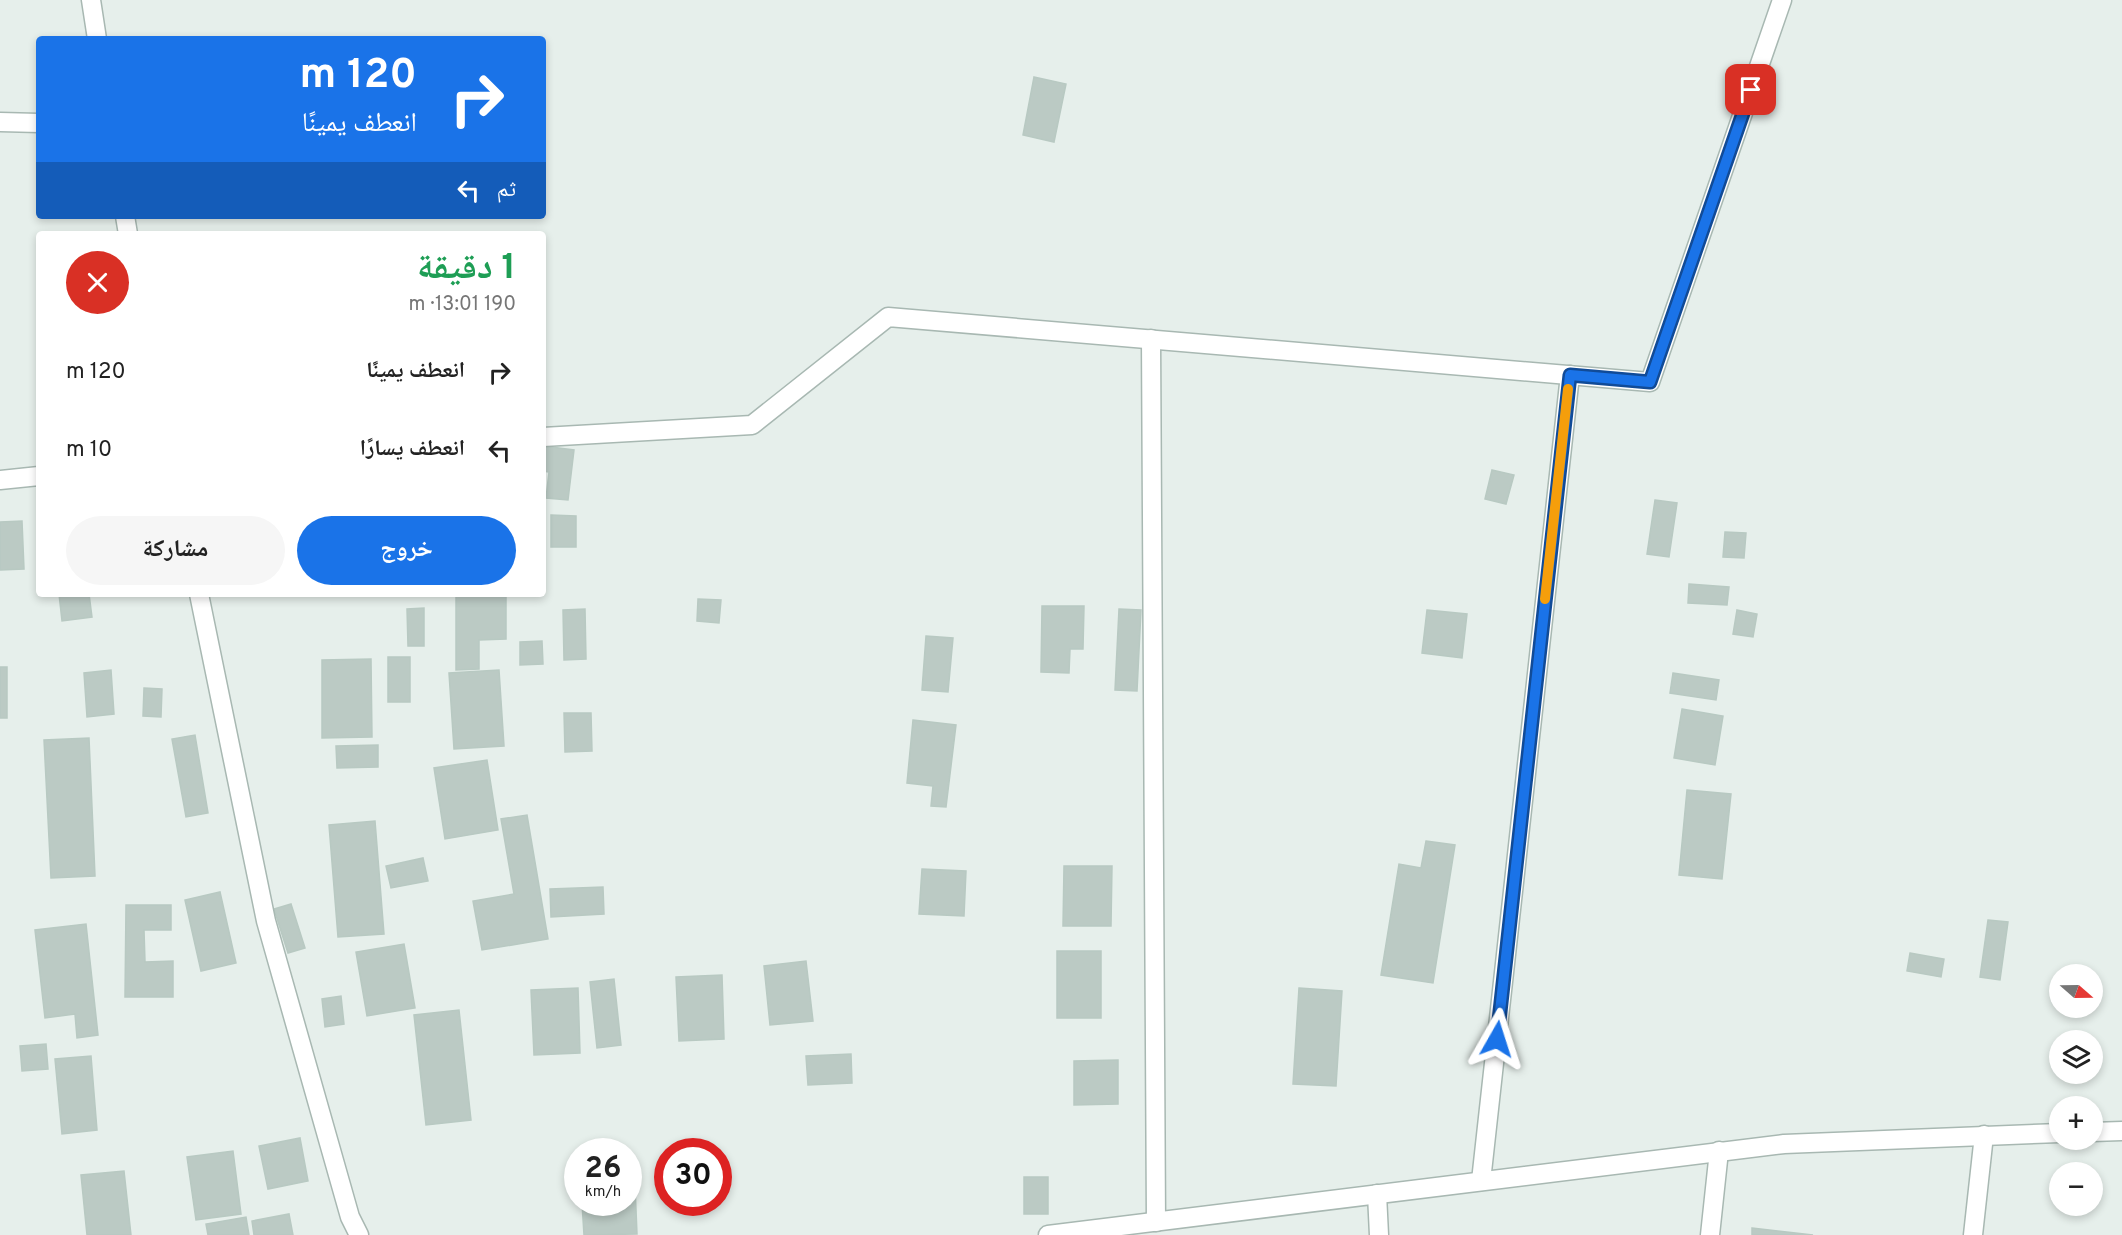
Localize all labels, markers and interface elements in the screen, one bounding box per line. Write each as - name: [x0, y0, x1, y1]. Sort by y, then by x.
- text: 120 m: [300, 50, 417, 103]
- icon: right: [438, 60, 516, 138]
- pin: [1725, 64, 1776, 115]
- icon: arrive: [1734, 73, 1767, 106]
- text: انعطف يمينًا: [302, 107, 417, 141]
- icon: left: [452, 174, 485, 207]
- text: ثم: [497, 177, 516, 204]
- text: 1 دقيقة: [417, 246, 516, 292]
- button: close: [66, 251, 129, 314]
- text: 190 m · 13:01: [409, 292, 516, 318]
- icon: right: [483, 356, 516, 389]
- text: انعطف يمينًا: [366, 358, 465, 385]
- text: 120 m: [66, 359, 126, 386]
- icon: left: [483, 434, 516, 467]
- text: انعطف يسارًا: [360, 436, 465, 463]
- text: 10 m: [66, 437, 112, 464]
- button: مشاركة: [66, 516, 285, 585]
- button: خروج: [297, 516, 516, 585]
- north arrow: [2049, 964, 2103, 1018]
- map controls: [2049, 964, 2103, 1216]
- position arrow: [1465, 1007, 1529, 1071]
- button: layers: [2049, 1030, 2103, 1084]
- button: +: [2049, 1096, 2103, 1150]
- speed limit sign: 30: [654, 1138, 732, 1216]
- text: 26: [585, 1151, 621, 1188]
- button: −: [2049, 1162, 2103, 1216]
- text: km/h: [585, 1183, 621, 1202]

